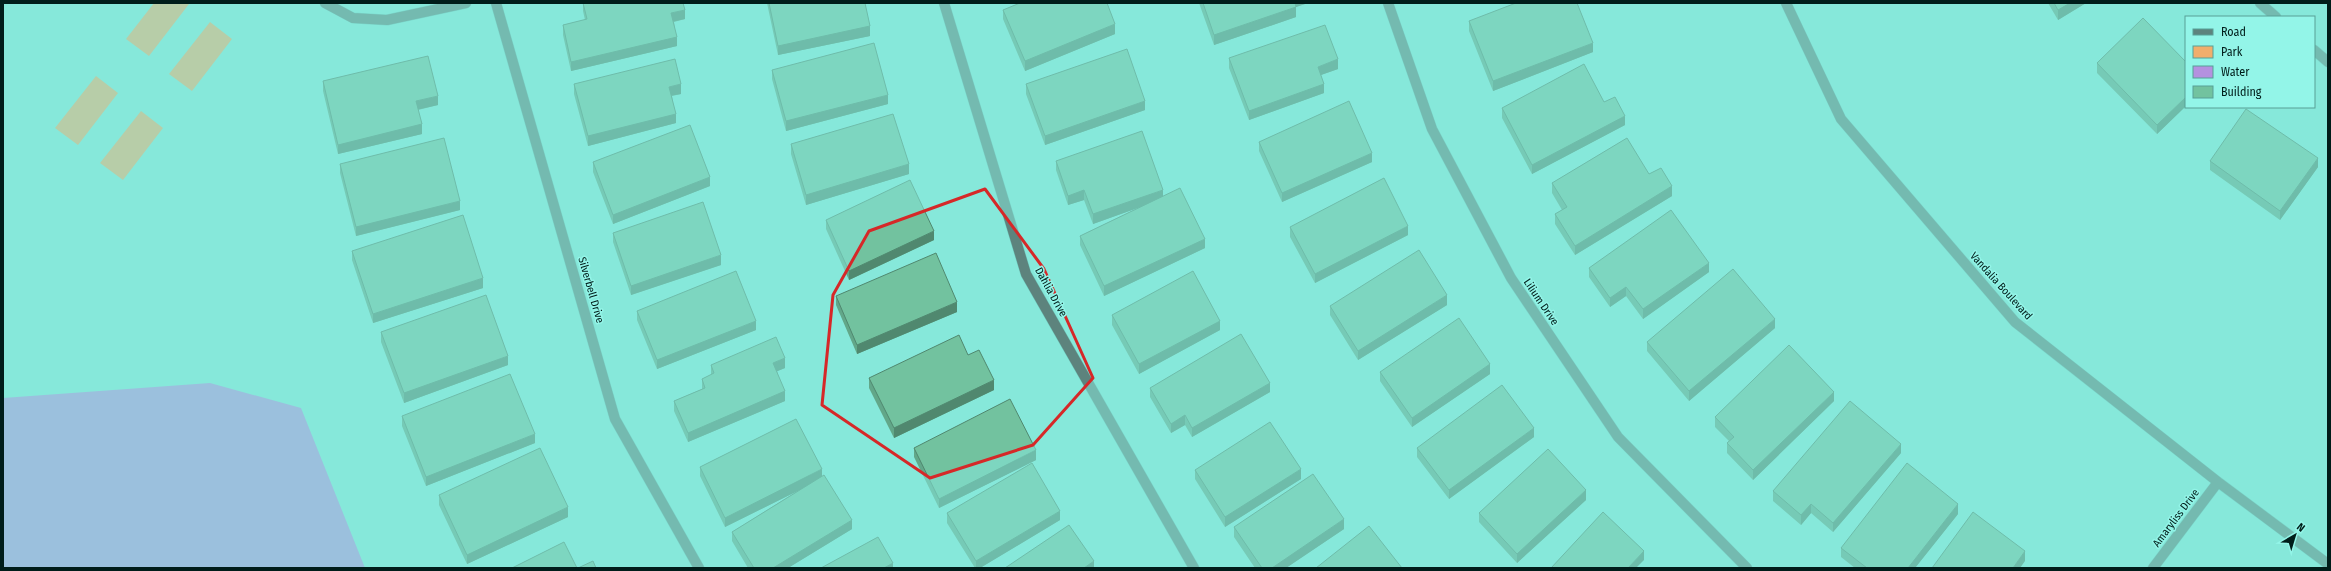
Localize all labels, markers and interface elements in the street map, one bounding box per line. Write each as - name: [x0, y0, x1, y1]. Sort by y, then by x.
- legend: [2185, 16, 2315, 108]
- text: Road: [2221, 25, 2246, 39]
- text: Park: [2221, 45, 2243, 59]
- text: Water: [2221, 65, 2250, 79]
- text: Building: [2221, 85, 2262, 99]
- street label: Vandalia Boulevard: [1967, 249, 2035, 323]
- street label: Silverbell Drive: [575, 255, 607, 325]
- street label: Dahlia Drive: [1032, 265, 1070, 319]
- street label: Lilium Drive: [1521, 276, 1561, 328]
- street label: Amaryliss Drive: [2150, 486, 2202, 550]
- north arrow: [2275, 515, 2315, 555]
- text: N: [2294, 520, 2307, 535]

